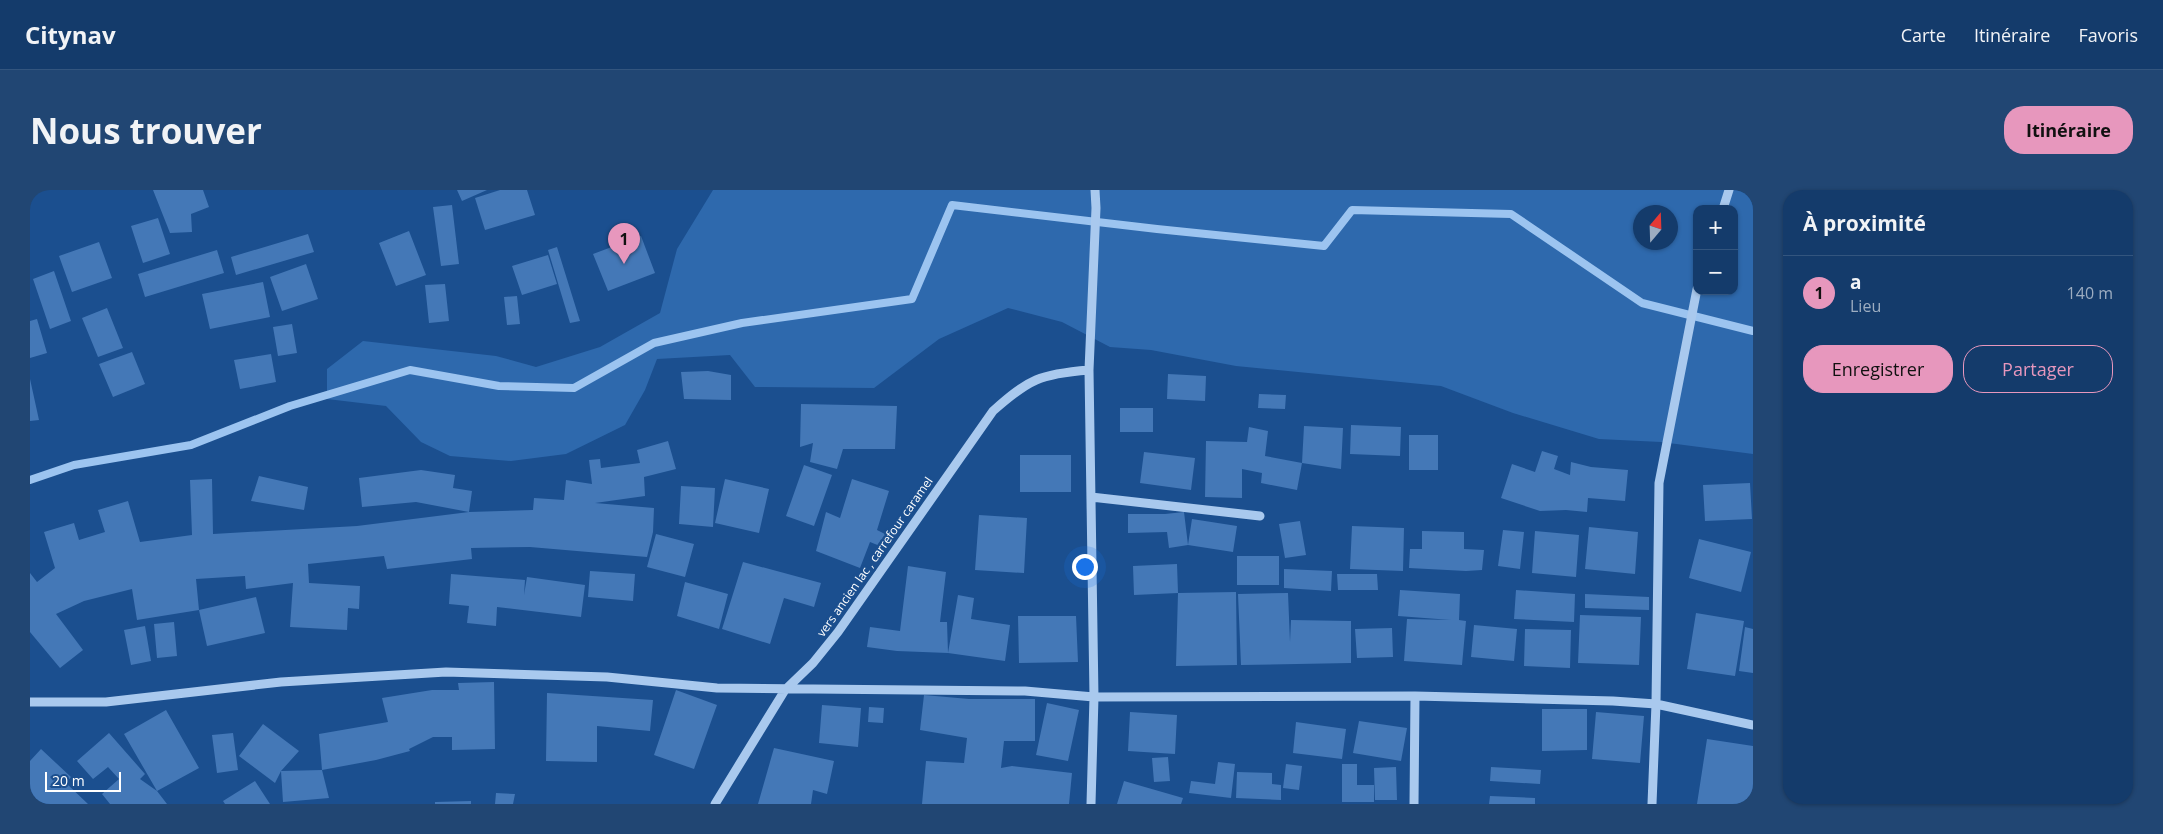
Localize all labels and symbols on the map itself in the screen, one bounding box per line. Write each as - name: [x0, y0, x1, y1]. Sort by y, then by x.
- north arrow: [1633, 205, 1678, 250]
- pin: 1: [608, 223, 640, 264]
- street label: vers ancien lac , carrefour caramel: [813, 473, 937, 640]
- your location: [1072, 554, 1098, 580]
- scale bar: [45, 769, 121, 792]

